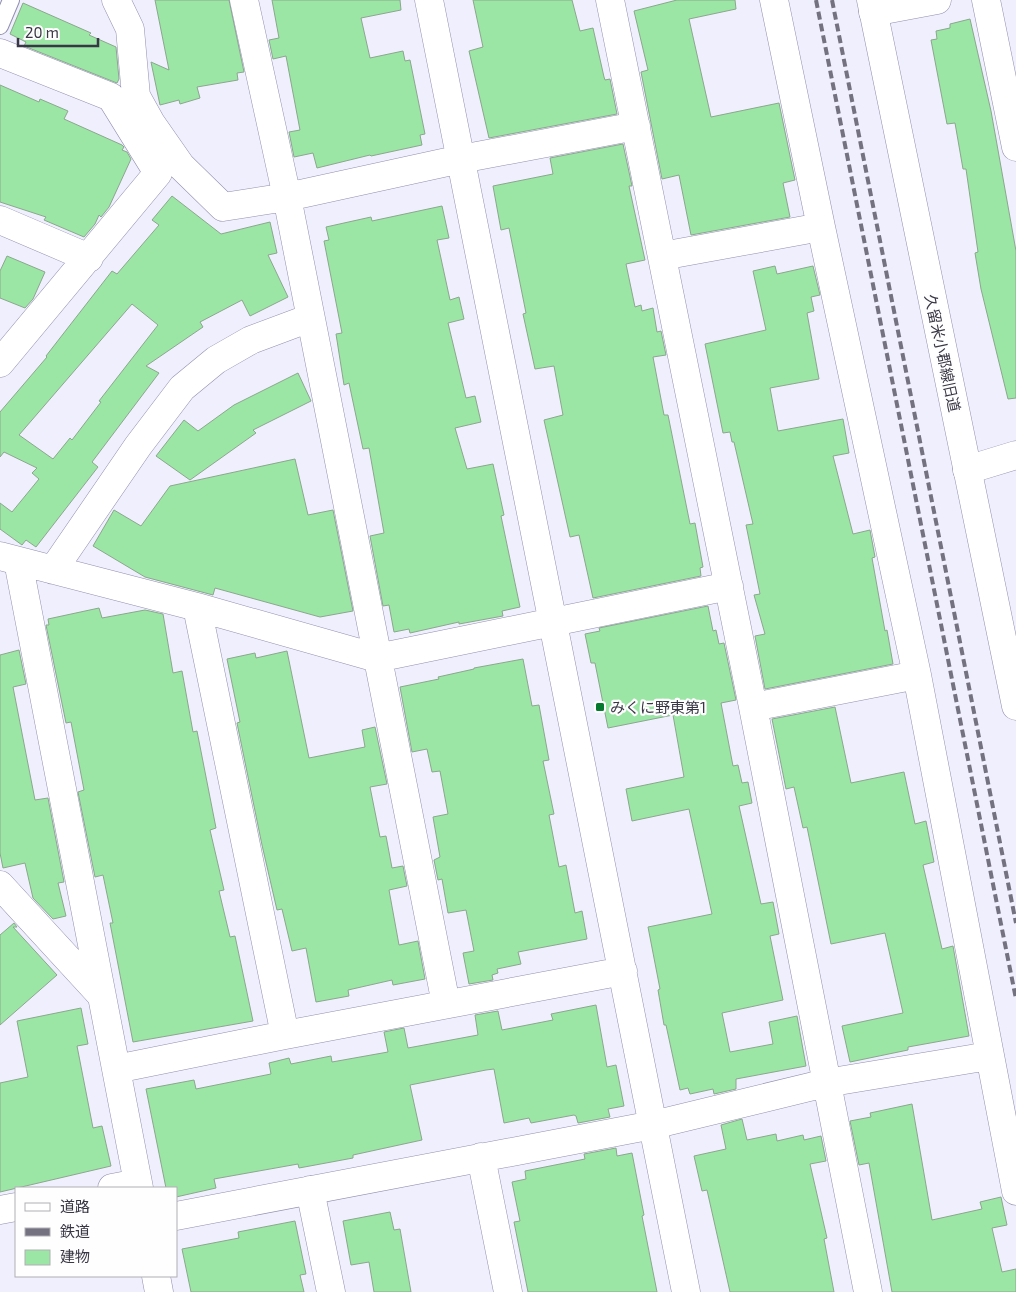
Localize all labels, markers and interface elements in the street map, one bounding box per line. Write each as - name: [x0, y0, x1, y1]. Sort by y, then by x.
- scale bar: [18, 15, 98, 47]
- text: 20 m: [25, 23, 59, 41]
- street label: 久留米小郡線旧道: [922, 292, 964, 414]
- place label: みくに野東第1: [610, 698, 706, 716]
- marker: みくに野東第1: [594, 701, 606, 713]
- legend: [15, 1187, 178, 1277]
- text: 道路: [60, 1197, 90, 1215]
- text: 鉄道: [60, 1222, 90, 1240]
- text: 建物: [60, 1247, 90, 1265]

